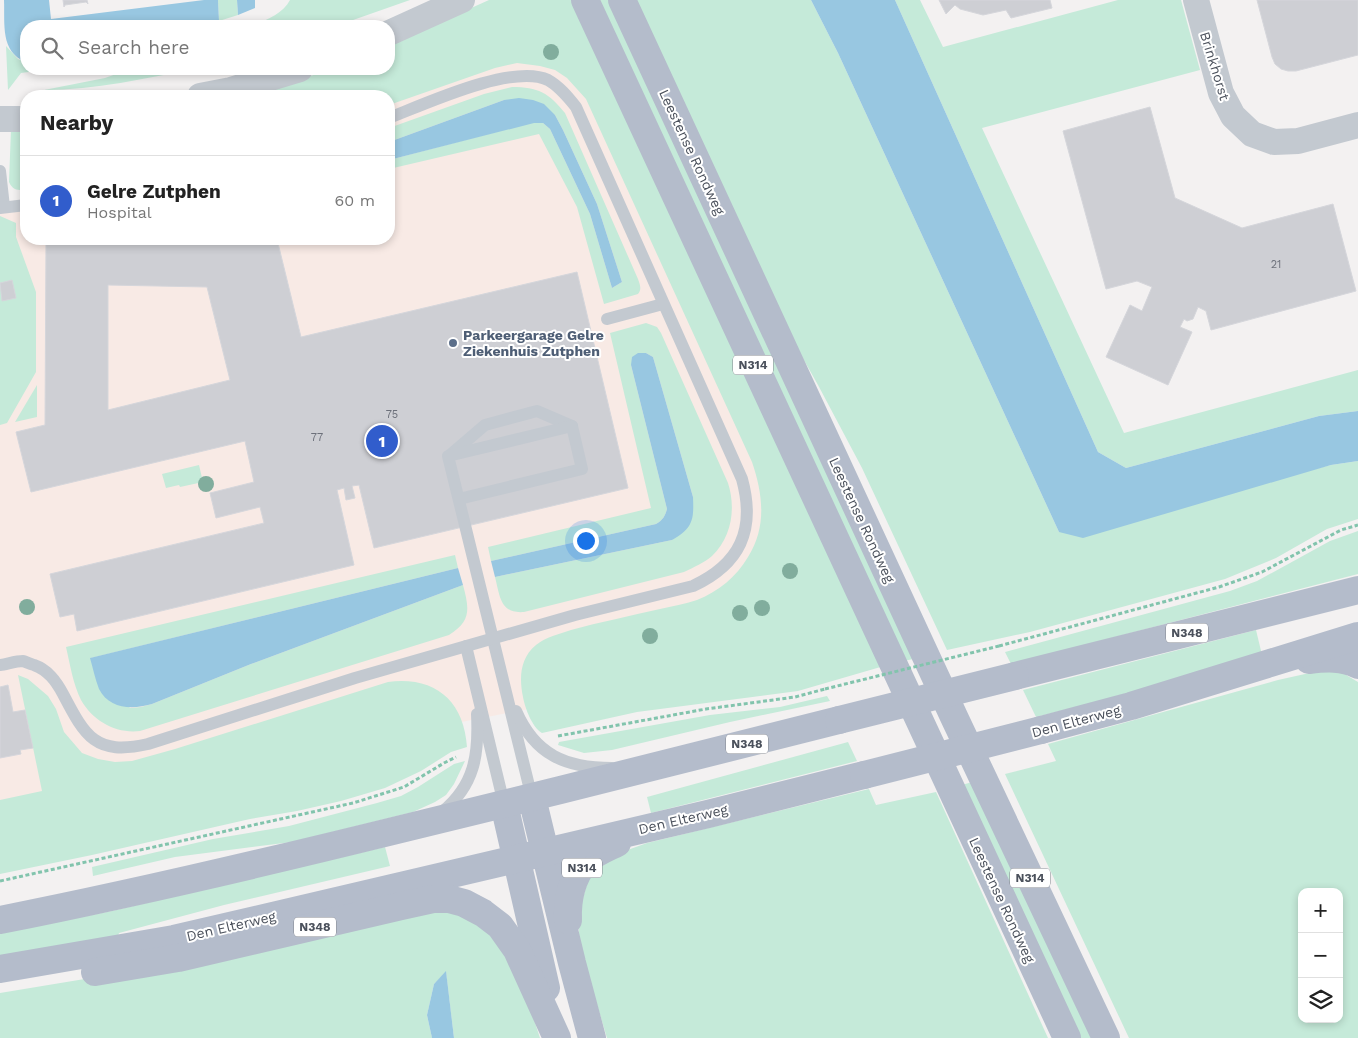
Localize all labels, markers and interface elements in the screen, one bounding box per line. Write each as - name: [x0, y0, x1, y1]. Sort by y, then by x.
- search box: [20, 20, 395, 75]
- street label: Brinkhorst: [1197, 30, 1233, 102]
- icon: search: [38, 34, 66, 62]
- text: Search here: [78, 36, 189, 59]
- street label: Leestense Rondweg: [656, 87, 728, 218]
- text: Nearby: [40, 110, 113, 135]
- text: Gelre Zutphen: [87, 180, 221, 203]
- text: 1: [53, 191, 59, 210]
- text: 60 m: [335, 191, 375, 210]
- text: Hospital: [87, 203, 152, 222]
- house number: 21: [1271, 258, 1281, 271]
- place label: Parkeergarage Gelre Ziekenhuis Zutphen: [463, 327, 604, 359]
- marker: Parkeergarage Gelre Ziekenhuis Zutphen: [447, 337, 459, 349]
- road number: N314: [733, 356, 773, 374]
- house number: 75: [386, 408, 398, 421]
- pin: 1: [366, 422, 398, 460]
- house number: 77: [311, 431, 323, 444]
- street label: Leestense Rondweg: [826, 455, 898, 586]
- your location: [573, 528, 599, 554]
- road number: N348: [1166, 624, 1208, 642]
- street label: Den Elterweg: [1030, 701, 1123, 741]
- road number: N348: [726, 734, 768, 754]
- street label: Den Elterweg: [637, 801, 730, 837]
- street label: Leestense Rondweg: [966, 835, 1038, 966]
- road number: N314: [562, 858, 602, 878]
- road number: N314: [1010, 868, 1050, 888]
- map controls: [1298, 888, 1343, 1023]
- button: +: [1298, 888, 1343, 933]
- street label: Den Elterweg: [185, 908, 278, 944]
- road number: N348: [294, 918, 336, 936]
- button: −: [1298, 933, 1343, 978]
- button: layers: [1298, 978, 1343, 1023]

